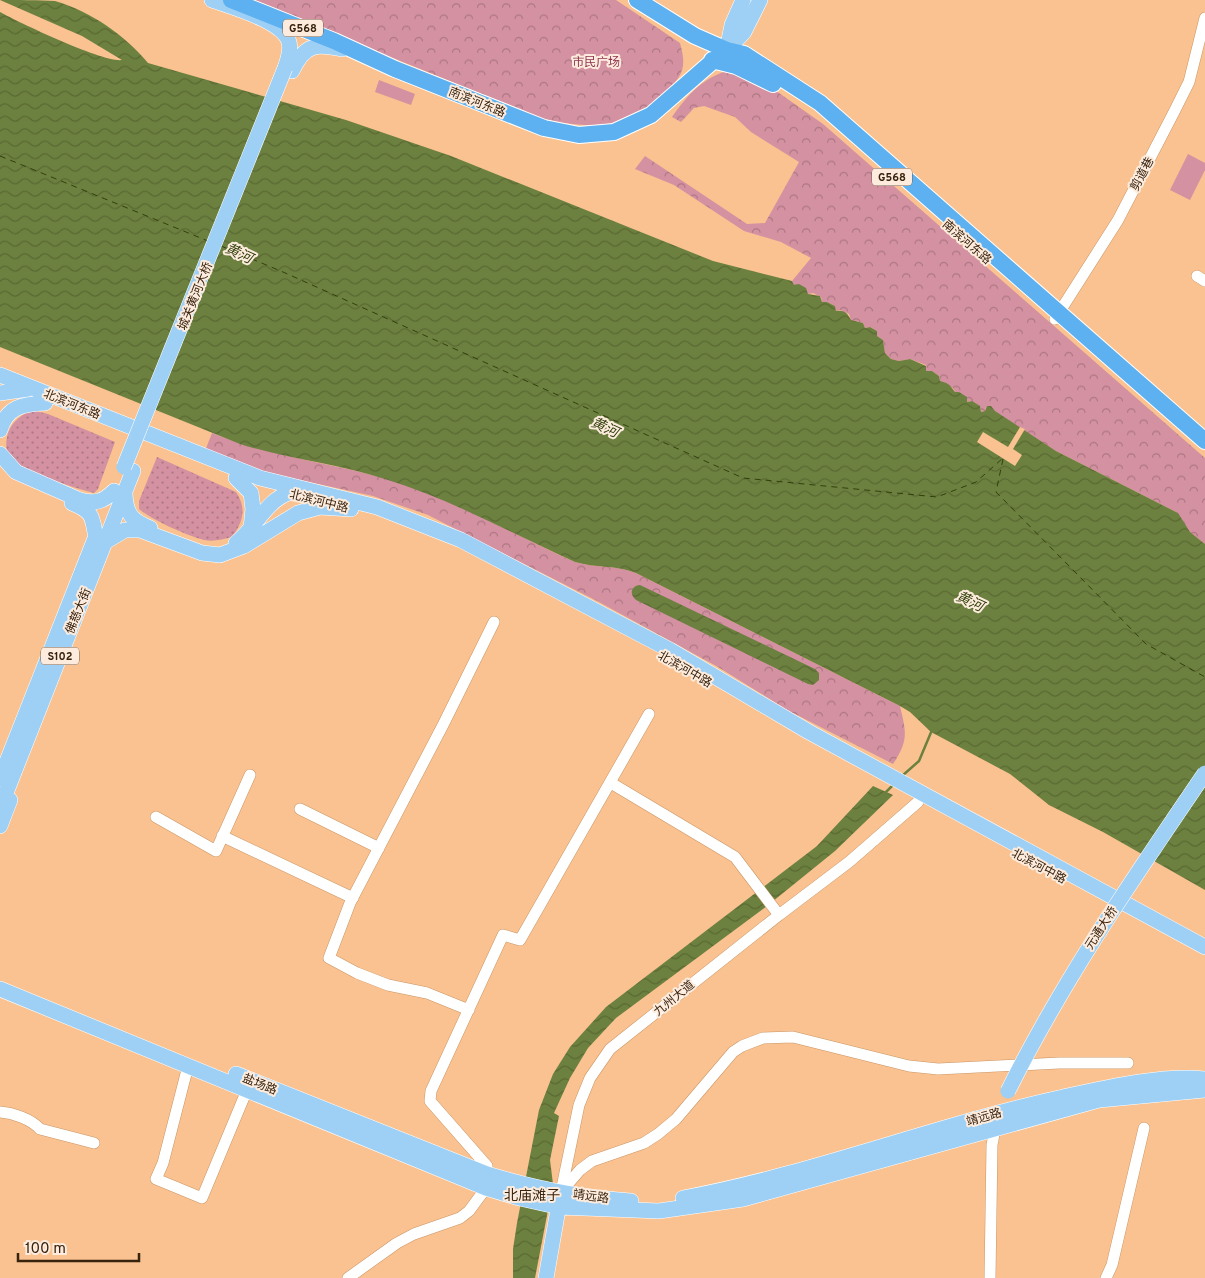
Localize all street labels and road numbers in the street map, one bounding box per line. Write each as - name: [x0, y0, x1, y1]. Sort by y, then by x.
- road number: G568: [283, 19, 323, 36]
- street label: 南滨河东路: [446, 84, 507, 122]
- street label: 剪道巷: [1127, 155, 1158, 194]
- road number: G568: [872, 168, 912, 186]
- street label: 南滨河东路: [938, 217, 994, 268]
- street label: 城关黄河大桥: [175, 260, 217, 333]
- street label: 北滨河东路: [41, 386, 102, 424]
- street label: 北滨河中路: [288, 487, 350, 517]
- street label: 佛慈大街: [63, 586, 95, 637]
- road number: S102: [41, 648, 79, 664]
- street label: 北滨河中路: [655, 648, 714, 692]
- street label: 北滨河中路: [1008, 846, 1069, 888]
- street label: 元通大桥: [1082, 904, 1122, 953]
- street label: 九州大道: [651, 977, 698, 1020]
- street label: 盐场路: [240, 1071, 279, 1099]
- street label: 靖远路: [965, 1105, 1004, 1131]
- street label: 靖远路: [572, 1187, 610, 1207]

